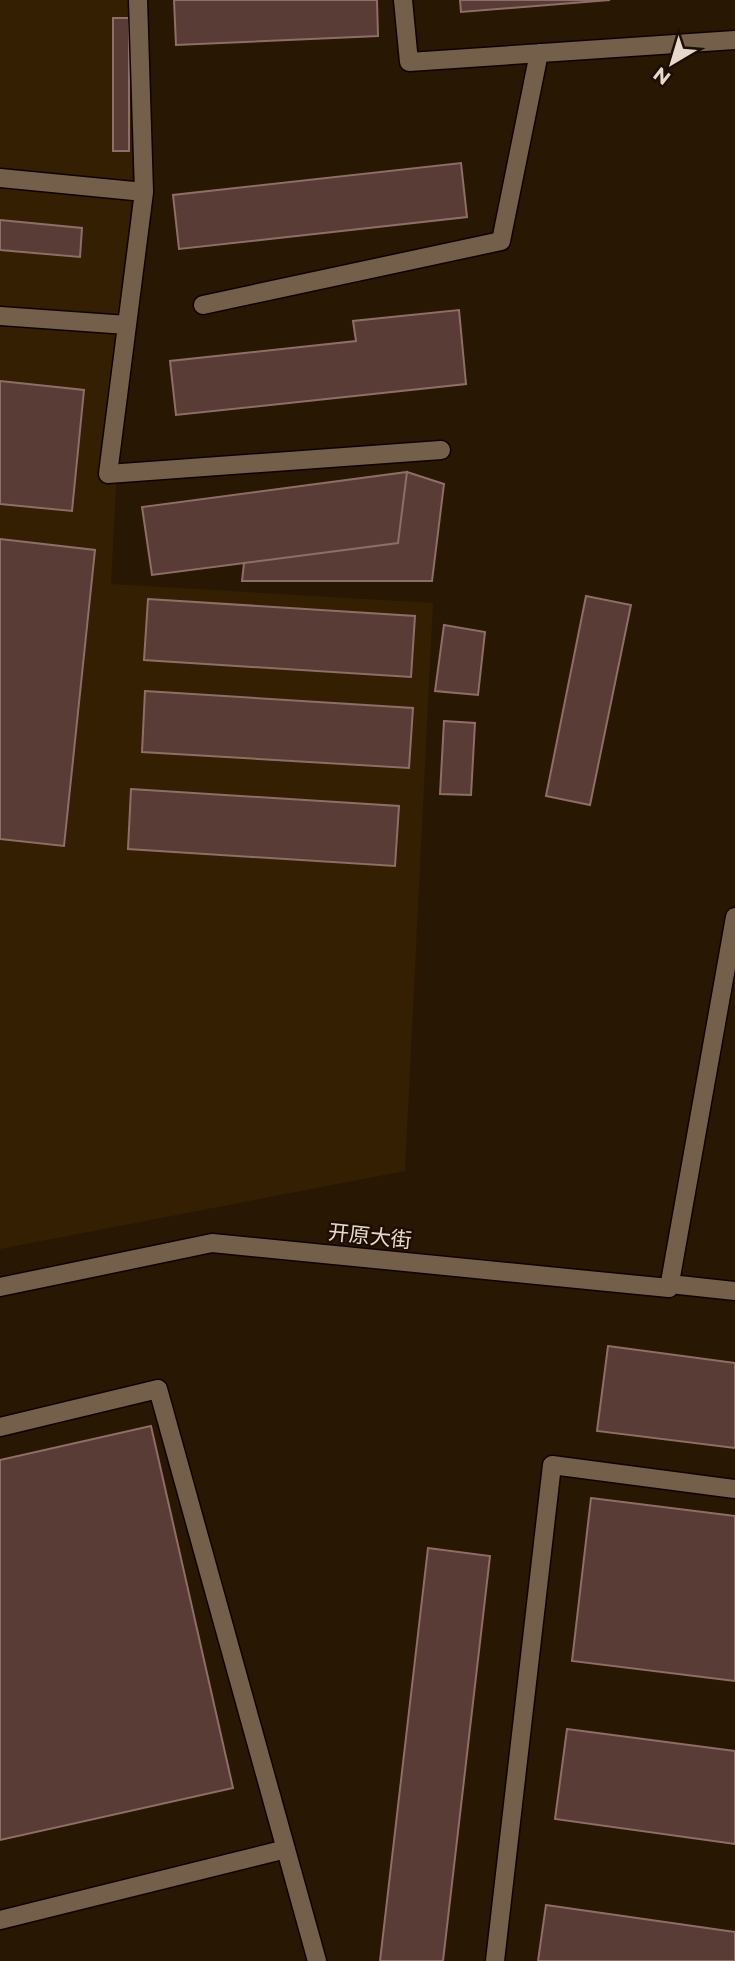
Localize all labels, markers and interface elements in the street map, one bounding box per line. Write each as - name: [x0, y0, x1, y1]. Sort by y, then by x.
- north arrow: [637, 28, 707, 98]
- text: N: [649, 62, 675, 90]
- street label: 开原大街: [327, 1219, 413, 1253]

